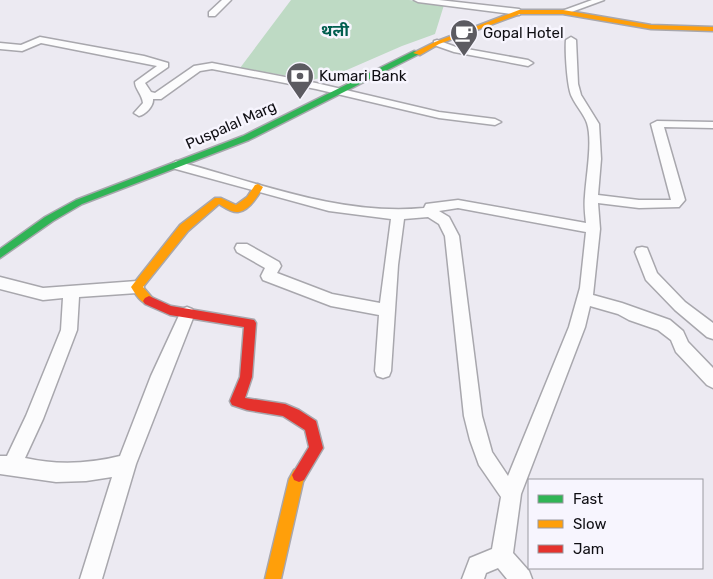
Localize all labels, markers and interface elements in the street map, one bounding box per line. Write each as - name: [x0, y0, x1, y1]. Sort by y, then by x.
- cafe icon: Gopal Hotel: [449, 18, 479, 57]
- district label: थली: [321, 21, 349, 40]
- place label: Gopal Hotel: [483, 24, 564, 42]
- bank icon: Kumari Bank: [285, 61, 315, 100]
- place label: Kumari Bank: [319, 67, 407, 85]
- street label: Puspalal Marg: [183, 97, 279, 153]
- legend: [528, 479, 703, 569]
- text: Fast: [573, 490, 603, 508]
- text: Slow: [573, 515, 606, 533]
- text: Jam: [573, 540, 604, 558]

